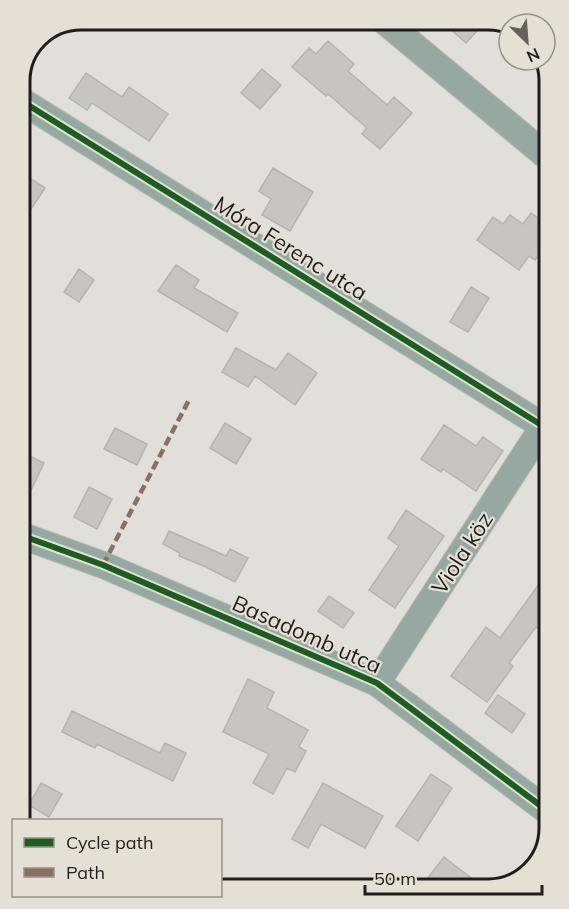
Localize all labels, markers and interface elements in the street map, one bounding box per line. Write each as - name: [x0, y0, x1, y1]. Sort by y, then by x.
- north arrow: [497, 12, 557, 72]
- text: N: [524, 44, 543, 67]
- street label: Móra Ferenc utca: [209, 190, 373, 306]
- street label: Viola köz: [425, 507, 499, 599]
- street label: Basadomb utca: [228, 589, 386, 679]
- legend: [12, 819, 222, 897]
- text: Cycle path: [66, 831, 153, 854]
- scale bar: [365, 858, 542, 896]
- text: Path: [66, 861, 105, 884]
- text: 50 m: [374, 867, 416, 890]

